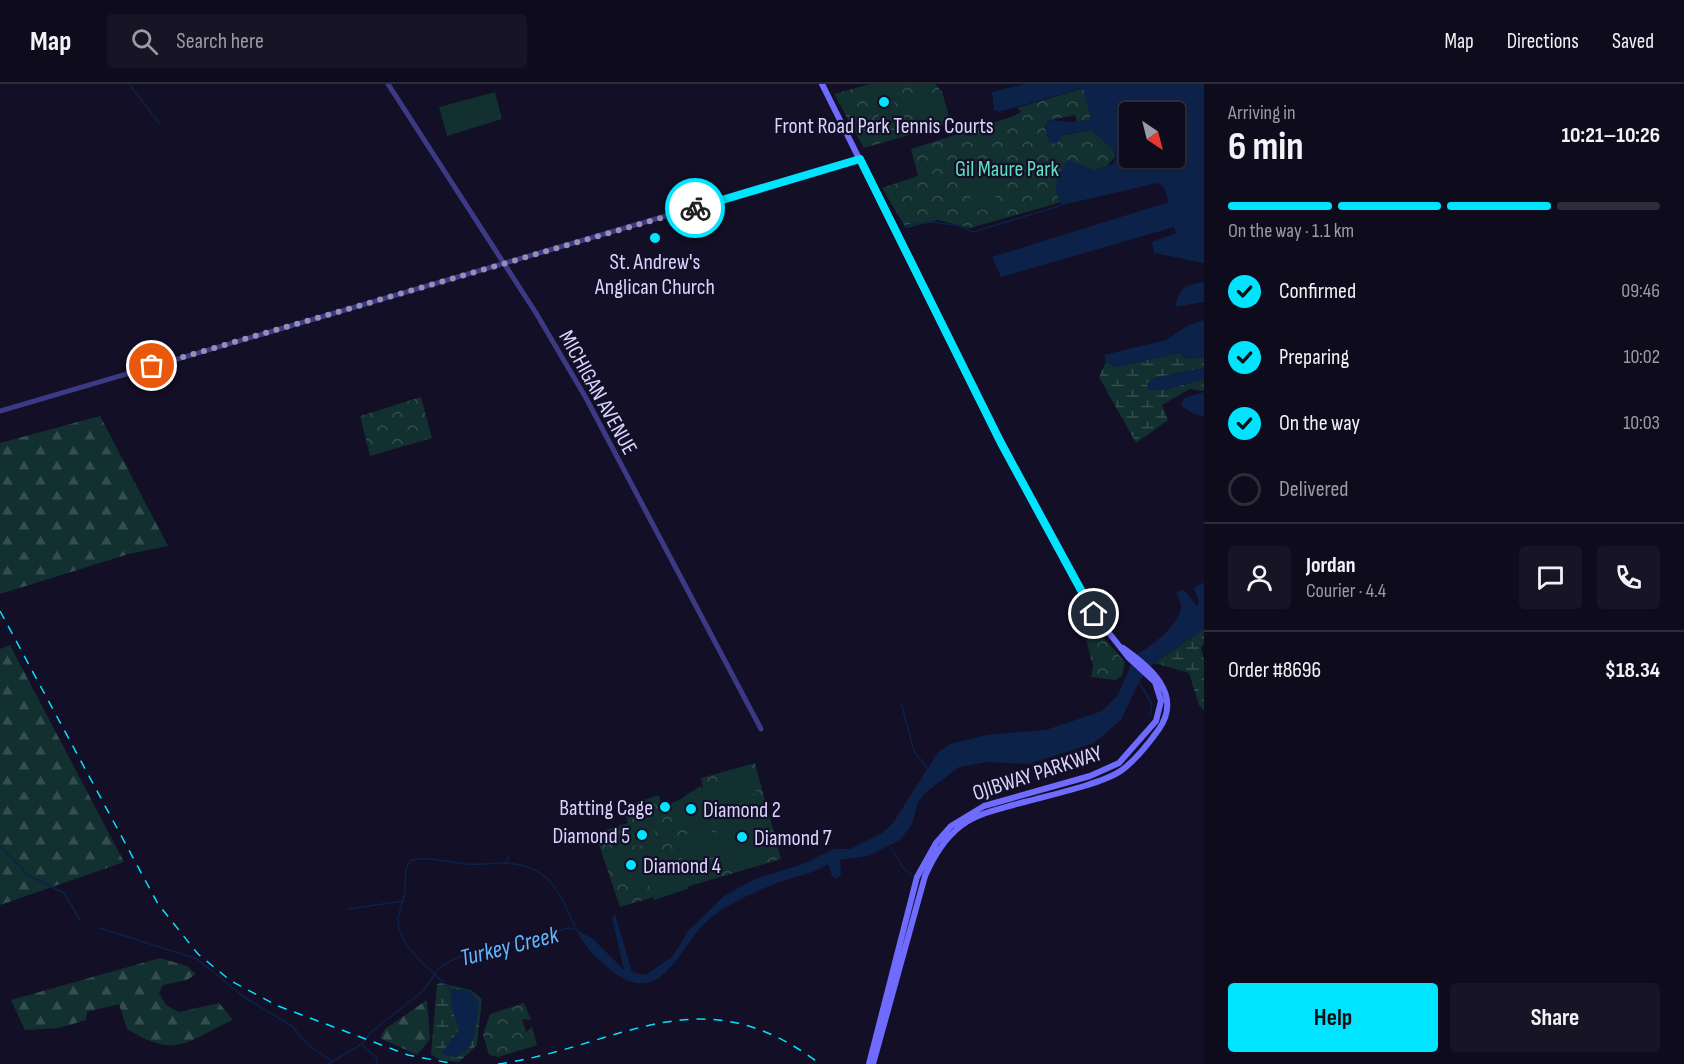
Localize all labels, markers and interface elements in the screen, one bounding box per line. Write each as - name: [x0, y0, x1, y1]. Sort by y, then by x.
- search box: [107, 14, 527, 68]
- text: Map: [30, 25, 71, 58]
- icon: search: [128, 25, 161, 58]
- text: Search here: [176, 28, 264, 55]
- text: Map: [1444, 29, 1474, 54]
- text: Directions: [1507, 29, 1579, 54]
- text: Saved: [1612, 29, 1654, 54]
- marker: Front Road Park Tennis Courts: [877, 95, 891, 109]
- text: Arriving in: [1228, 101, 1296, 125]
- north arrow: [1119, 102, 1185, 168]
- map controls: [1119, 102, 1185, 168]
- place label: Front Road Park Tennis Courts: [774, 113, 994, 140]
- text: 10:21–10:26: [1561, 122, 1660, 149]
- text: 6 min: [1228, 124, 1304, 171]
- park label: Gil Maure Park: [955, 156, 1060, 183]
- courier: [665, 178, 725, 238]
- icon: bike: [679, 192, 712, 225]
- text: On the way · 1.1 km: [1228, 219, 1354, 243]
- marker: St. Andrew's Anglican Church: [648, 231, 662, 245]
- place label: St. Andrew's Anglican Church: [594, 249, 715, 301]
- icon: check: [1228, 275, 1261, 308]
- text: Confirmed: [1279, 278, 1356, 305]
- text: 09:46: [1621, 279, 1660, 303]
- street label: MICHIGAN AVENUE: [552, 326, 643, 460]
- pin: [126, 340, 177, 391]
- icon: check: [1228, 341, 1261, 374]
- text: Preparing: [1279, 344, 1349, 371]
- text: 10:02: [1623, 345, 1660, 369]
- icon: bag: [135, 349, 168, 382]
- icon: check: [1228, 407, 1261, 440]
- text: On the way: [1279, 410, 1360, 437]
- text: 10:03: [1623, 411, 1660, 435]
- text: Delivered: [1279, 476, 1348, 503]
- button: person: [1228, 546, 1291, 609]
- button: chat: [1519, 546, 1582, 609]
- button: phone: [1597, 546, 1660, 609]
- text: Jordan: [1306, 552, 1355, 579]
- text: Courier · 4.4: [1306, 579, 1386, 603]
- pin: [1068, 588, 1119, 639]
- icon: home: [1077, 597, 1110, 630]
- text: Order #8696: [1228, 657, 1321, 684]
- text: $18.34: [1605, 657, 1660, 684]
- street label: OJIBWAY PARKWAY: [969, 740, 1106, 807]
- place label: Batting Cage: [559, 795, 653, 822]
- place label: Diamond 2: [703, 797, 781, 824]
- marker: Batting Cage: [658, 800, 672, 814]
- marker: Diamond 2: [684, 802, 698, 816]
- place label: Diamond 5: [552, 823, 630, 850]
- place label: Diamond 7: [754, 825, 832, 852]
- marker: Diamond 5: [635, 828, 649, 842]
- marker: Diamond 7: [735, 830, 749, 844]
- place label: Diamond 4: [643, 853, 721, 880]
- marker: Diamond 4: [624, 858, 638, 872]
- water label: Turkey Creek: [457, 920, 562, 973]
- button: Help: [1228, 983, 1438, 1052]
- button: Share: [1450, 983, 1660, 1052]

